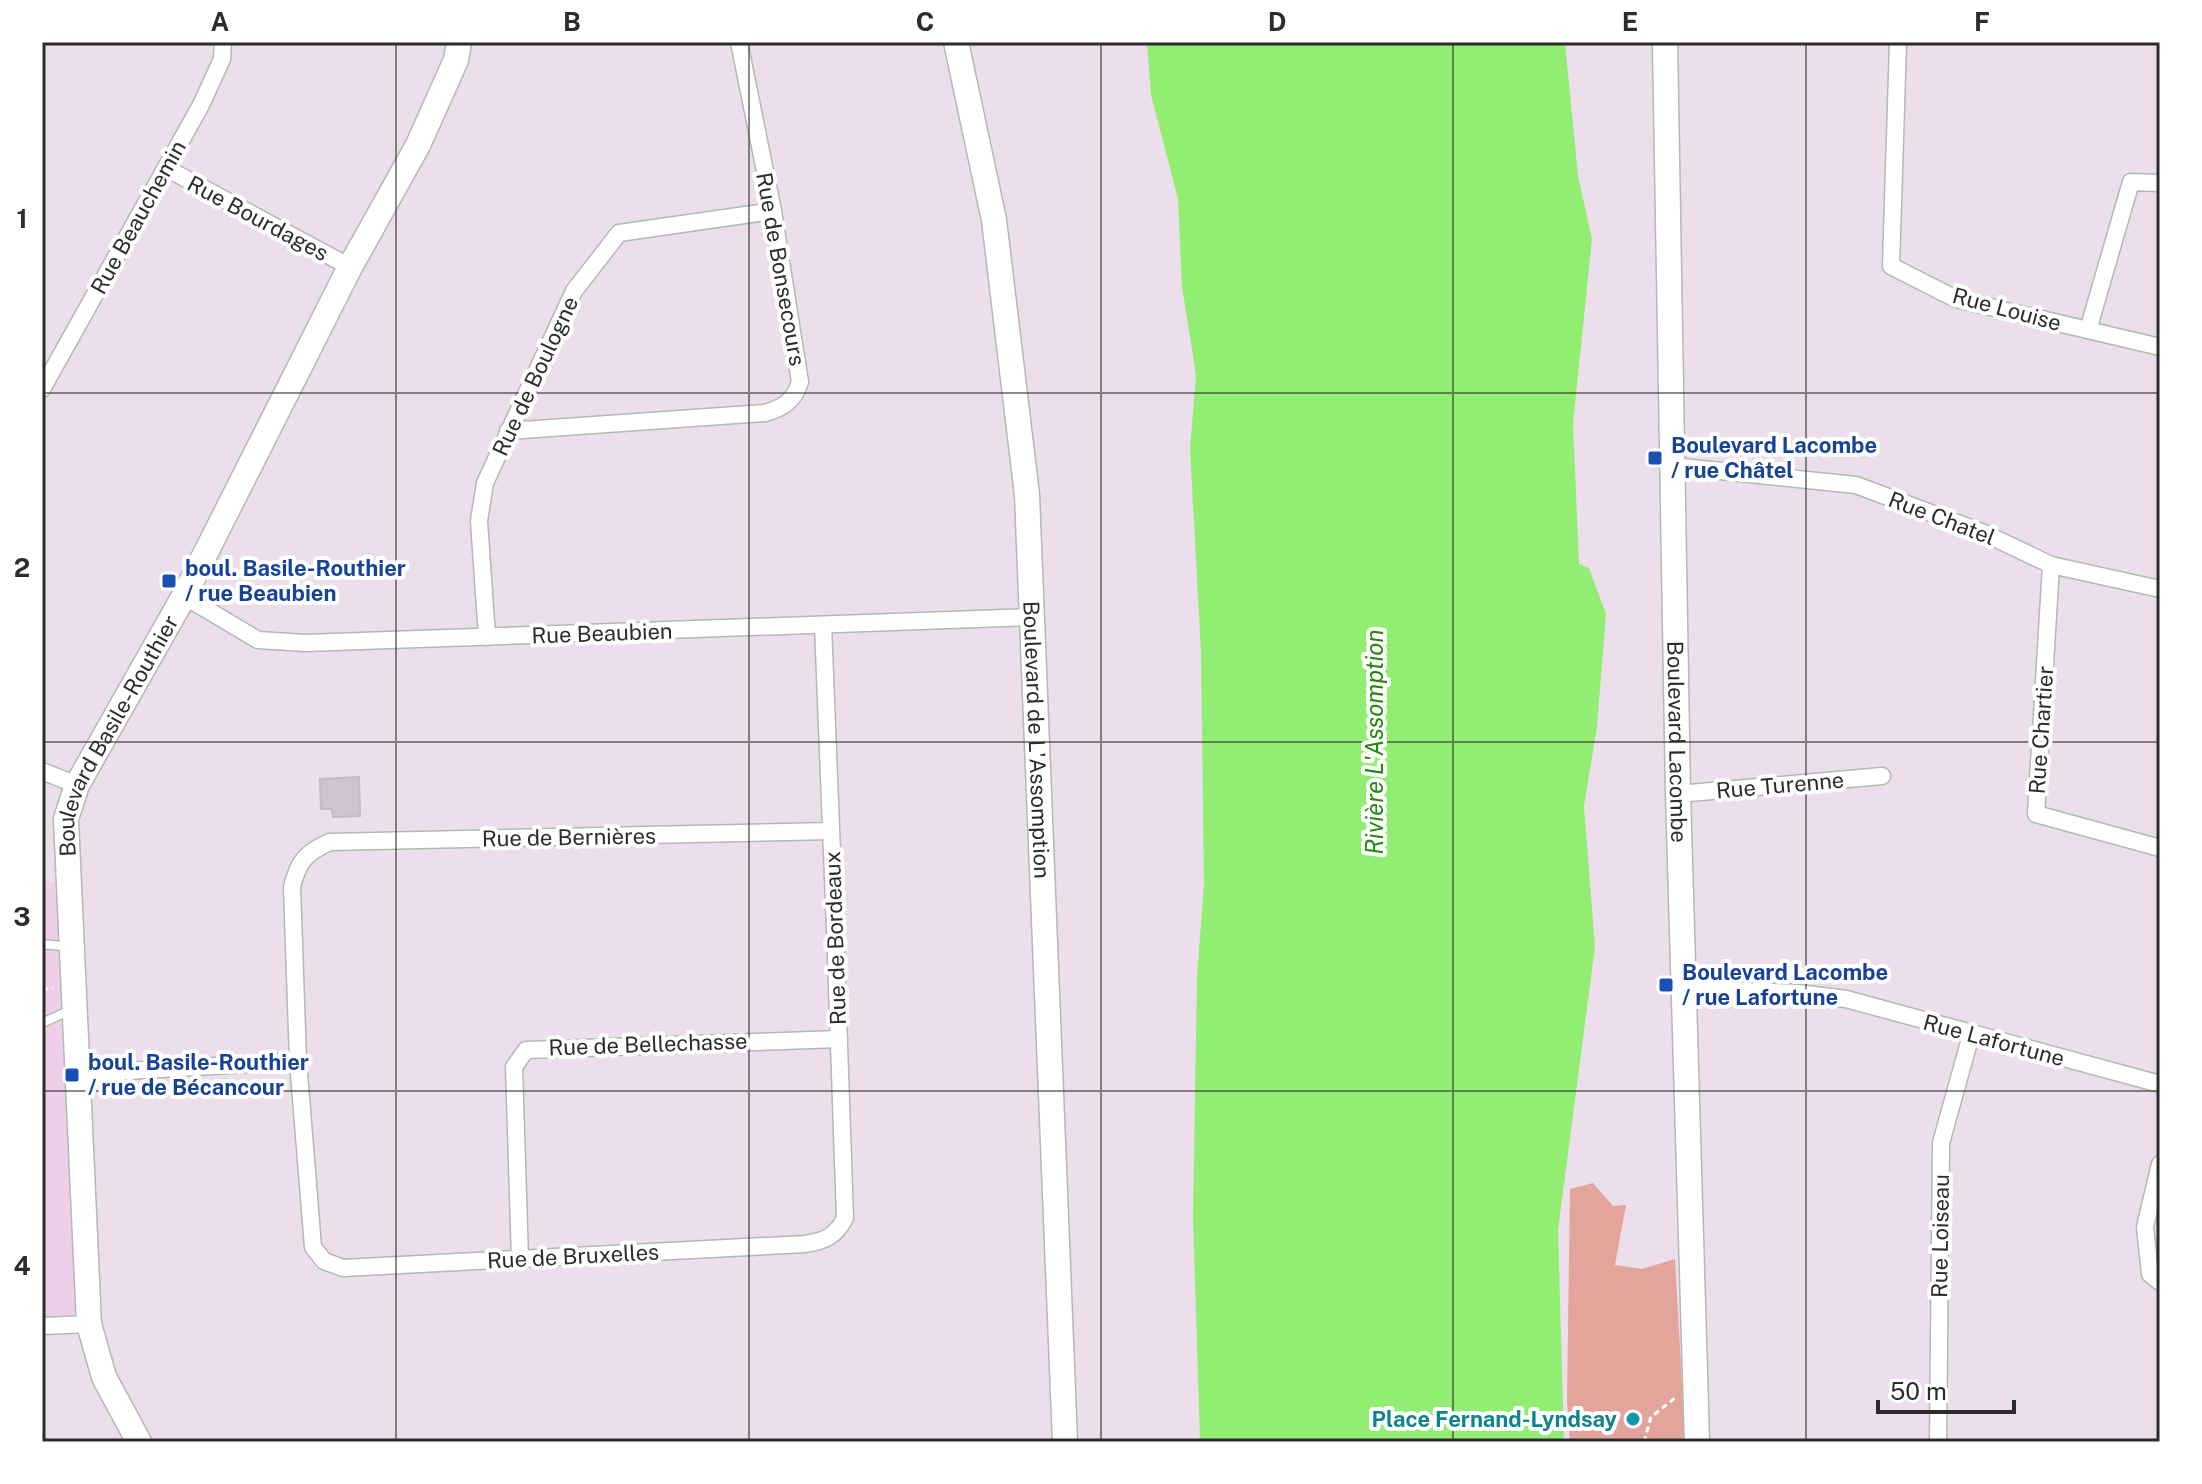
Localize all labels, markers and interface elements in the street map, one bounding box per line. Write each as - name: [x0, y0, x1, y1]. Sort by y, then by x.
- text: A: [211, 6, 230, 37]
- text: B: [563, 6, 581, 37]
- text: C: [916, 6, 934, 37]
- text: D: [1268, 6, 1286, 37]
- text: E: [1622, 6, 1638, 37]
- text: F: [1974, 6, 1990, 37]
- street label: Rue Beauchemin: [85, 136, 191, 298]
- street label: Rue Bourdages: [183, 170, 333, 266]
- street label: Rue de Bonsecours: [751, 170, 811, 368]
- text: 1: [16, 203, 28, 234]
- street label: Rue Louise: [1950, 282, 2064, 336]
- street label: Rue de Boulogne: [487, 292, 583, 460]
- place label: Boulevard Lacombe / rue Châtel: [1671, 432, 1877, 483]
- marker: Boulevard Lacombe / rue Châtel: [1646, 449, 1664, 467]
- street label: Rue Chatel: [1885, 486, 1999, 550]
- text: 2: [14, 552, 30, 583]
- place label: boul. Basile-Routhier / rue Beaubien: [185, 555, 406, 606]
- marker: boul. Basile-Routhier / rue Beaubien: [160, 572, 178, 590]
- street label: Boulevard de L'Assomption: [1018, 600, 1055, 879]
- street label: Boulevard Basile-Routhier: [53, 611, 183, 857]
- street label: Rue Beaubien: [531, 618, 673, 648]
- water label: Rivière L'Assomption: [1360, 629, 1388, 855]
- street label: Boulevard Lacombe: [1662, 641, 1692, 843]
- street label: Rue Chartier: [2024, 665, 2058, 795]
- street label: Rue Turenne: [1715, 766, 1845, 804]
- street label: Rue de Bernières: [482, 822, 656, 852]
- street label: Rue de Bordeaux: [819, 851, 851, 1025]
- text: 3: [13, 901, 31, 932]
- place label: Boulevard Lacombe / rue Lafortune: [1682, 959, 1888, 1010]
- marker: Boulevard Lacombe / rue Lafortune: [1657, 976, 1675, 994]
- street label: Rue Lafortune: [1921, 1009, 2067, 1071]
- street label: Rue de Bellechasse: [548, 1028, 748, 1060]
- place label: boul. Basile-Routhier / rue de Bécancour: [88, 1049, 309, 1100]
- marker: boul. Basile-Routhier / rue de Bécancour: [63, 1066, 81, 1084]
- street label: Rue Loiseau: [1926, 1174, 1954, 1298]
- street label: Rue de Bruxelles: [486, 1239, 660, 1273]
- text: 4: [13, 1250, 31, 1281]
- scale bar: [1878, 1364, 2014, 1414]
- text: 50 m: [1890, 1377, 1947, 1405]
- place label: Place Fernand-Lyndsay: [1372, 1406, 1618, 1432]
- marker: Place Fernand-Lyndsay: [1624, 1410, 1642, 1428]

